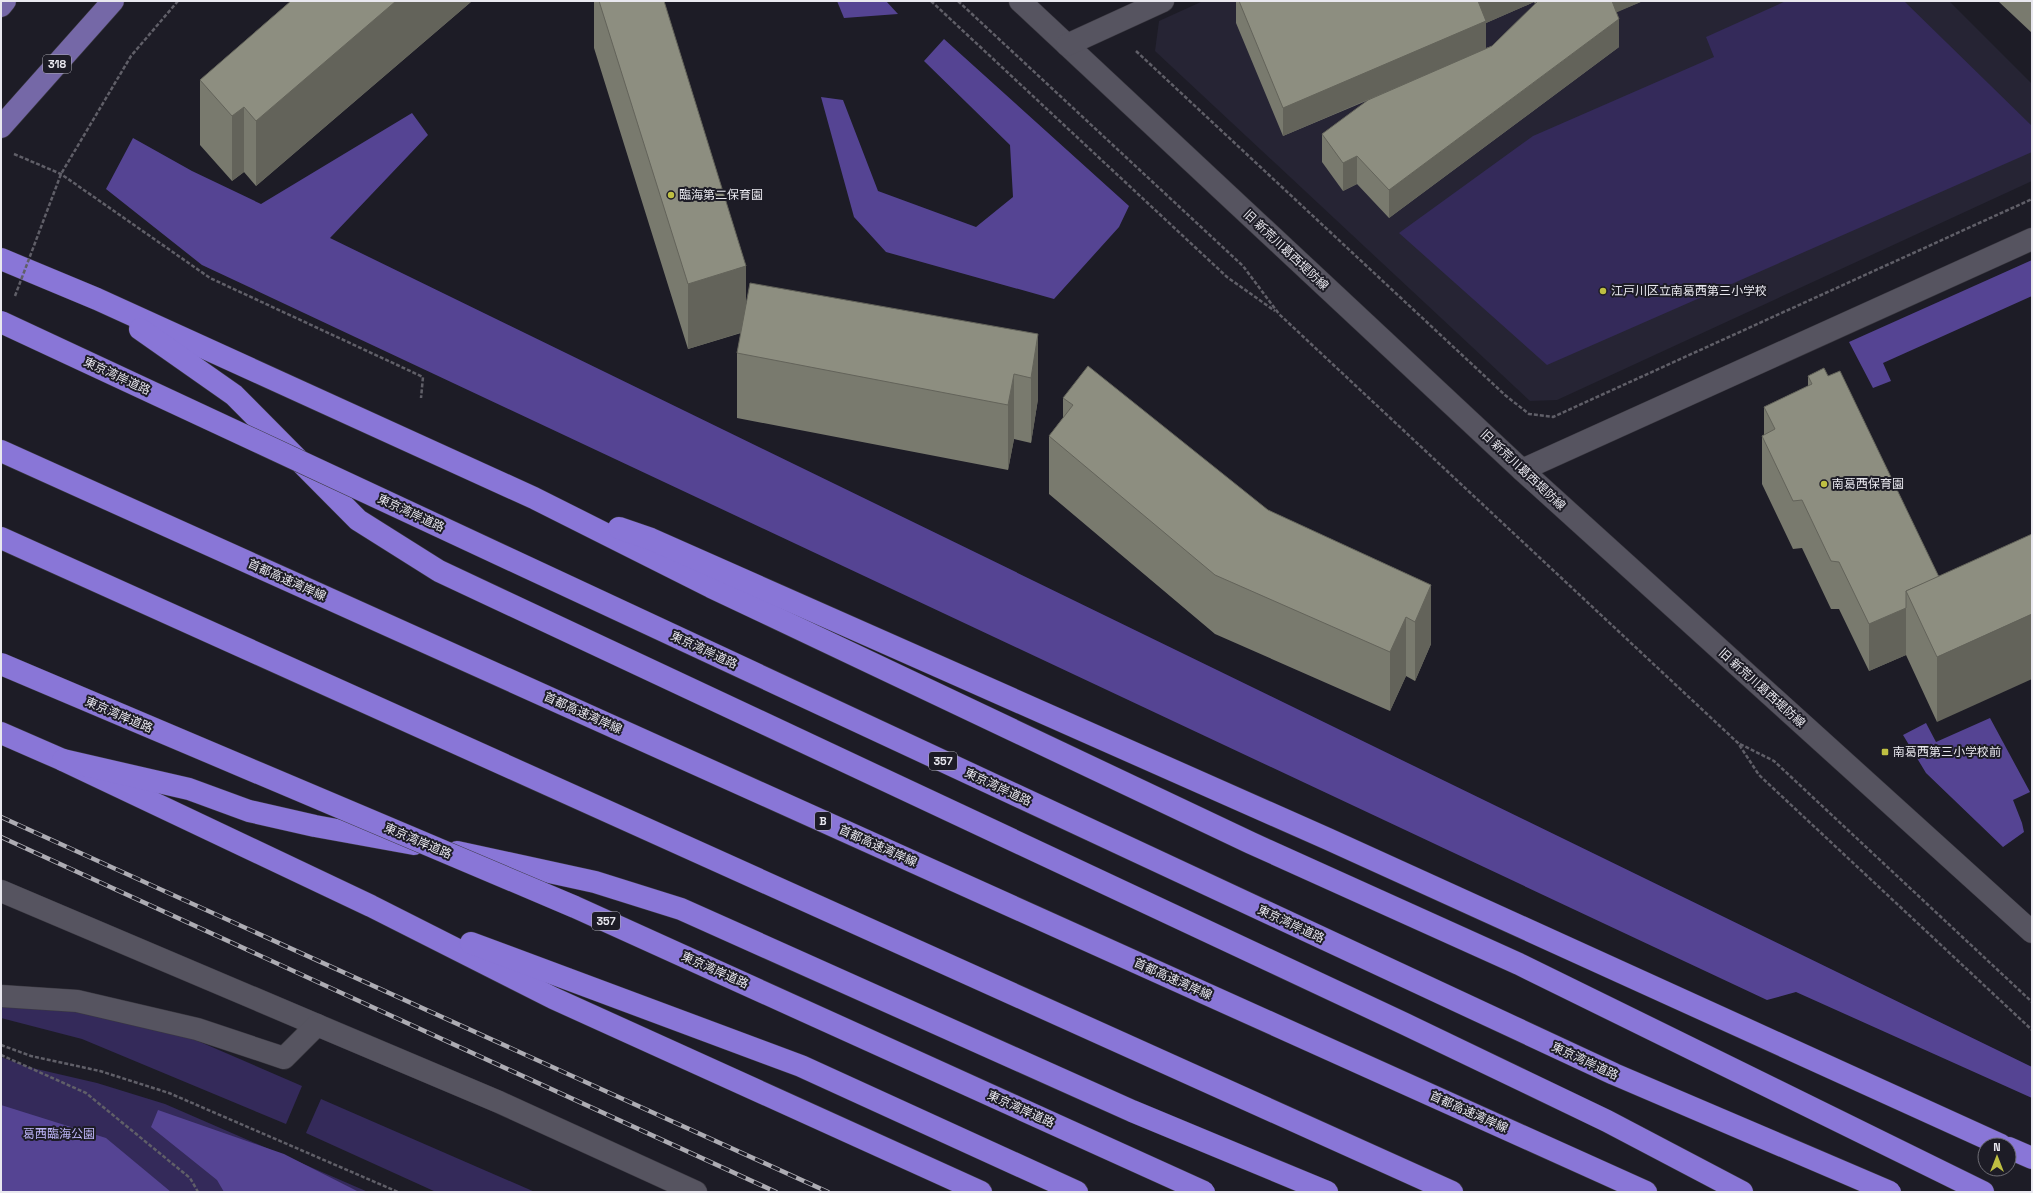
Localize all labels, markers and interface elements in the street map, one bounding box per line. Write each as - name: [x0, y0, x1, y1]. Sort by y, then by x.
- road number: 318: [43, 55, 71, 73]
- place label: 臨海第二保育園: [679, 187, 763, 203]
- marker: 臨海第二保育園: [666, 190, 676, 200]
- street label: 旧 新荒川葛西堤防線: [1240, 206, 1332, 294]
- place label: 江戸川区立南葛西第三小学校: [1611, 283, 1767, 299]
- marker: 江戸川区立南葛西第三小学校: [1598, 286, 1608, 296]
- street label: 東京湾岸道路: [81, 354, 153, 398]
- street label: 旧 新荒川葛西堤防線: [1477, 426, 1569, 514]
- place label: 南葛西保育園: [1832, 476, 1904, 492]
- marker: 南葛西保育園: [1819, 479, 1829, 489]
- street label: 東京湾岸道路: [375, 491, 447, 535]
- street label: 首都高速湾岸線: [245, 556, 329, 604]
- street label: 東京湾岸道路: [668, 628, 740, 672]
- street label: 旧 新荒川葛西堤防線: [1715, 645, 1809, 731]
- street label: 首都高速湾岸線: [541, 689, 625, 737]
- street label: 東京湾岸道路: [83, 694, 155, 736]
- place label: 南葛西第三小学校前: [1893, 744, 2001, 760]
- marker: 南葛西第三小学校前: [1880, 747, 1890, 757]
- road number: 357: [929, 752, 957, 770]
- street label: 東京湾岸道路: [962, 765, 1034, 809]
- road number: B: [815, 812, 831, 830]
- street label: 東京湾岸道路: [382, 820, 454, 862]
- street label: 首都高速湾岸線: [836, 822, 920, 870]
- street label: 東京湾岸道路: [1255, 902, 1327, 946]
- road number: 357: [592, 912, 620, 930]
- street label: 東京湾岸道路: [679, 948, 751, 992]
- street label: 首都高速湾岸線: [1131, 955, 1215, 1003]
- street label: 東京湾岸道路: [1549, 1039, 1621, 1083]
- street label: 東京湾岸道路: [985, 1087, 1057, 1131]
- street label: 首都高速湾岸線: [1427, 1088, 1511, 1136]
- park label: 葛西臨海公園: [23, 1126, 95, 1142]
- north arrow: [1977, 1137, 2017, 1177]
- text: N: [1993, 1140, 2001, 1154]

